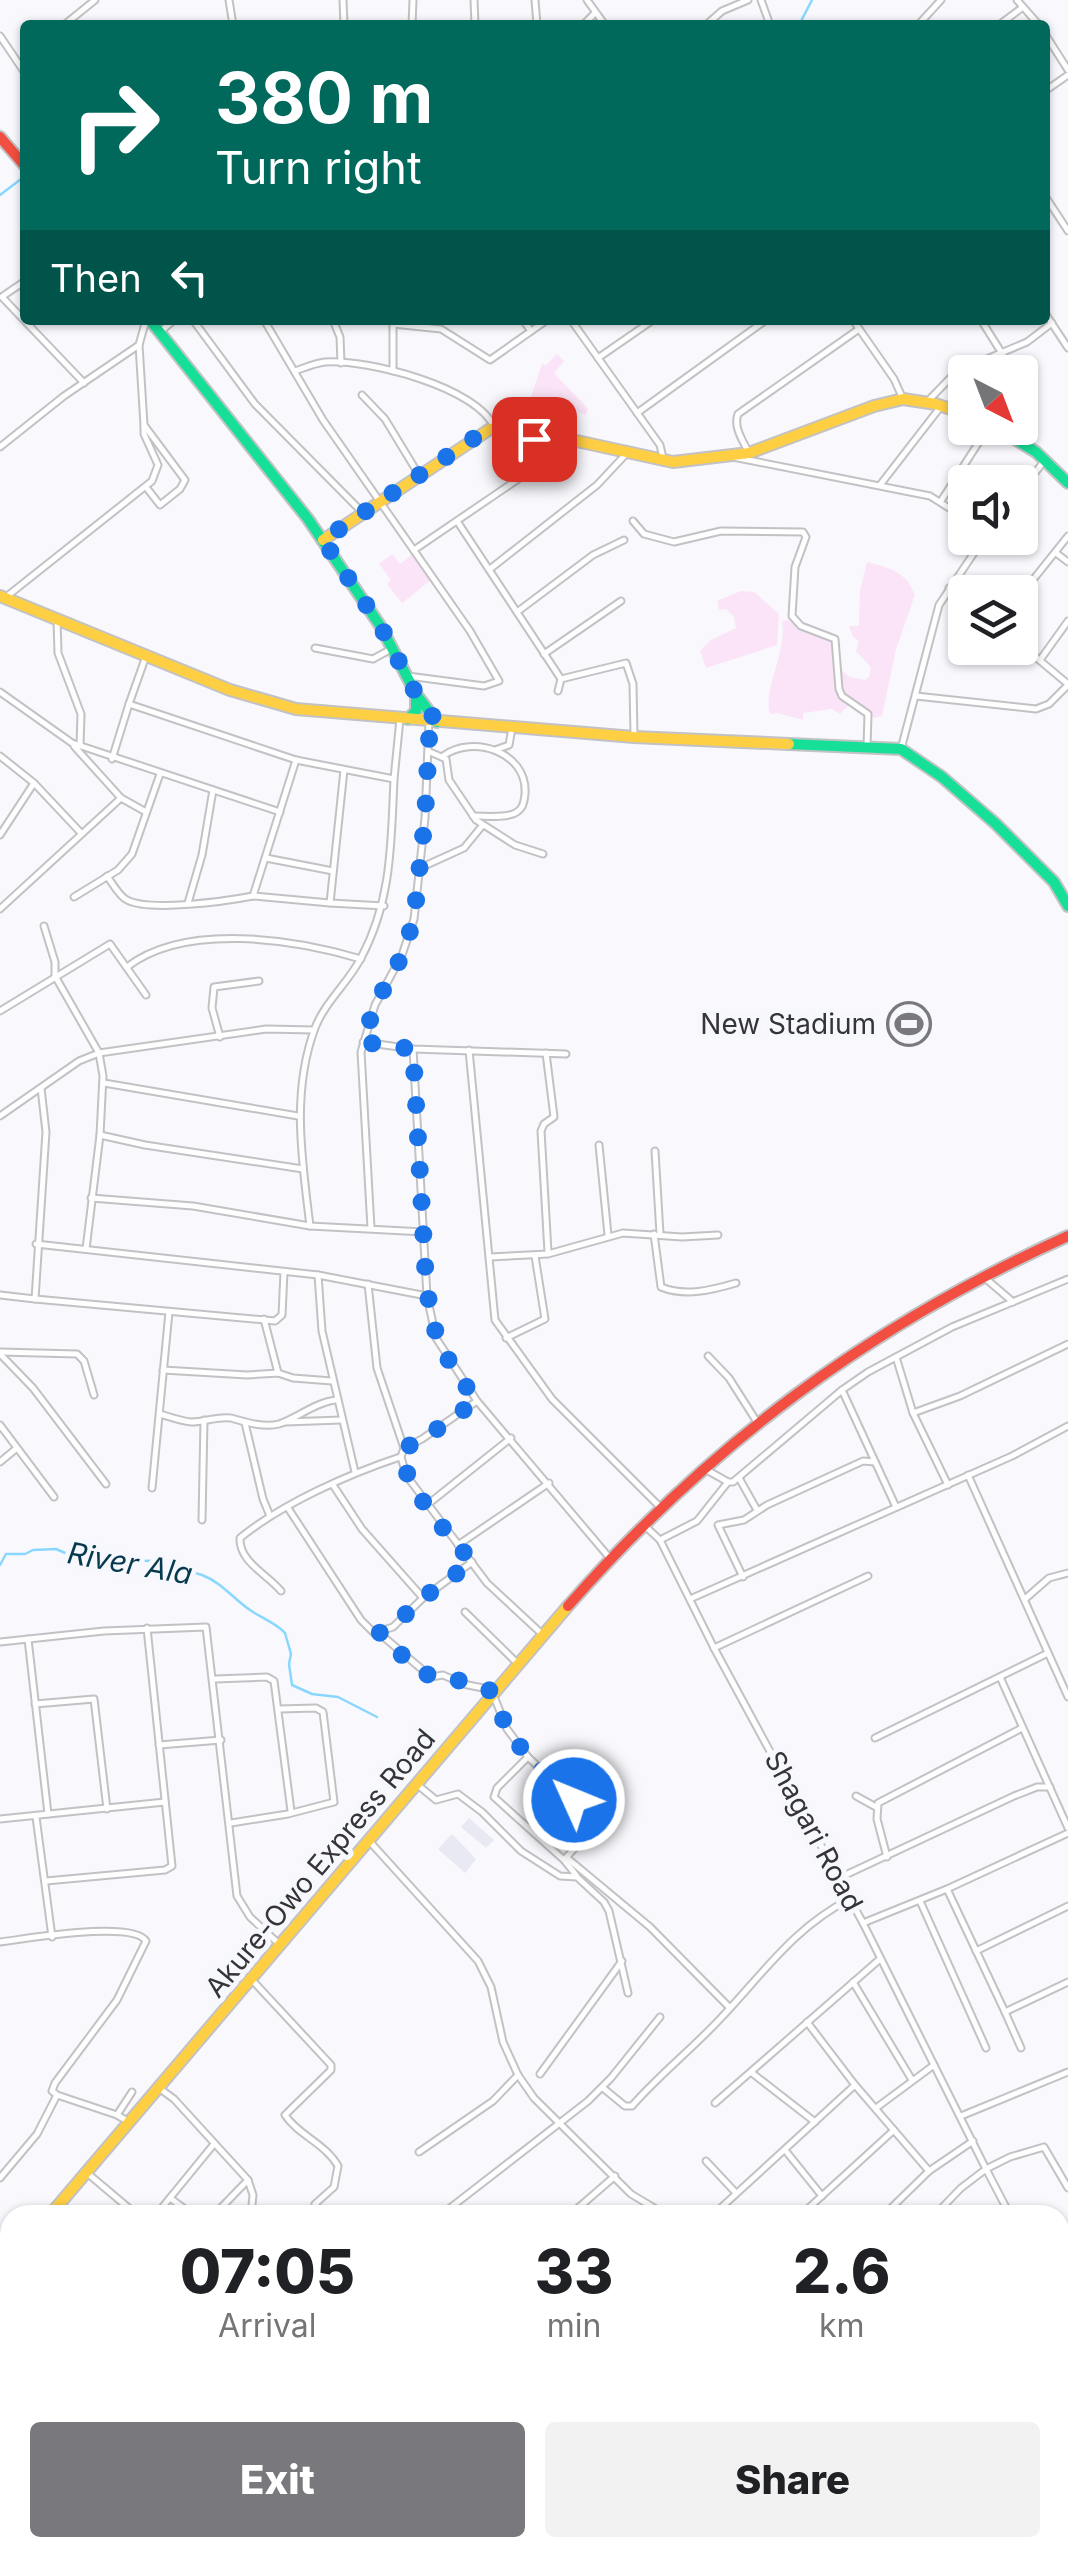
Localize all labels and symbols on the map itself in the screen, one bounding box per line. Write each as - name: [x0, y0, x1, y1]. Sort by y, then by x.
- north arrow: [948, 355, 1038, 445]
- pin: [492, 397, 577, 482]
- sports icon: New Stadium: [886, 1001, 932, 1047]
- place label: New Stadium: [700, 1007, 876, 1041]
- water label: River Ala: [65, 1534, 195, 1592]
- street label: Akure-Owo Express Road: [198, 1722, 442, 2004]
- street label: Shagari Road: [758, 1745, 870, 1917]
- position arrow: [522, 1748, 626, 1852]

